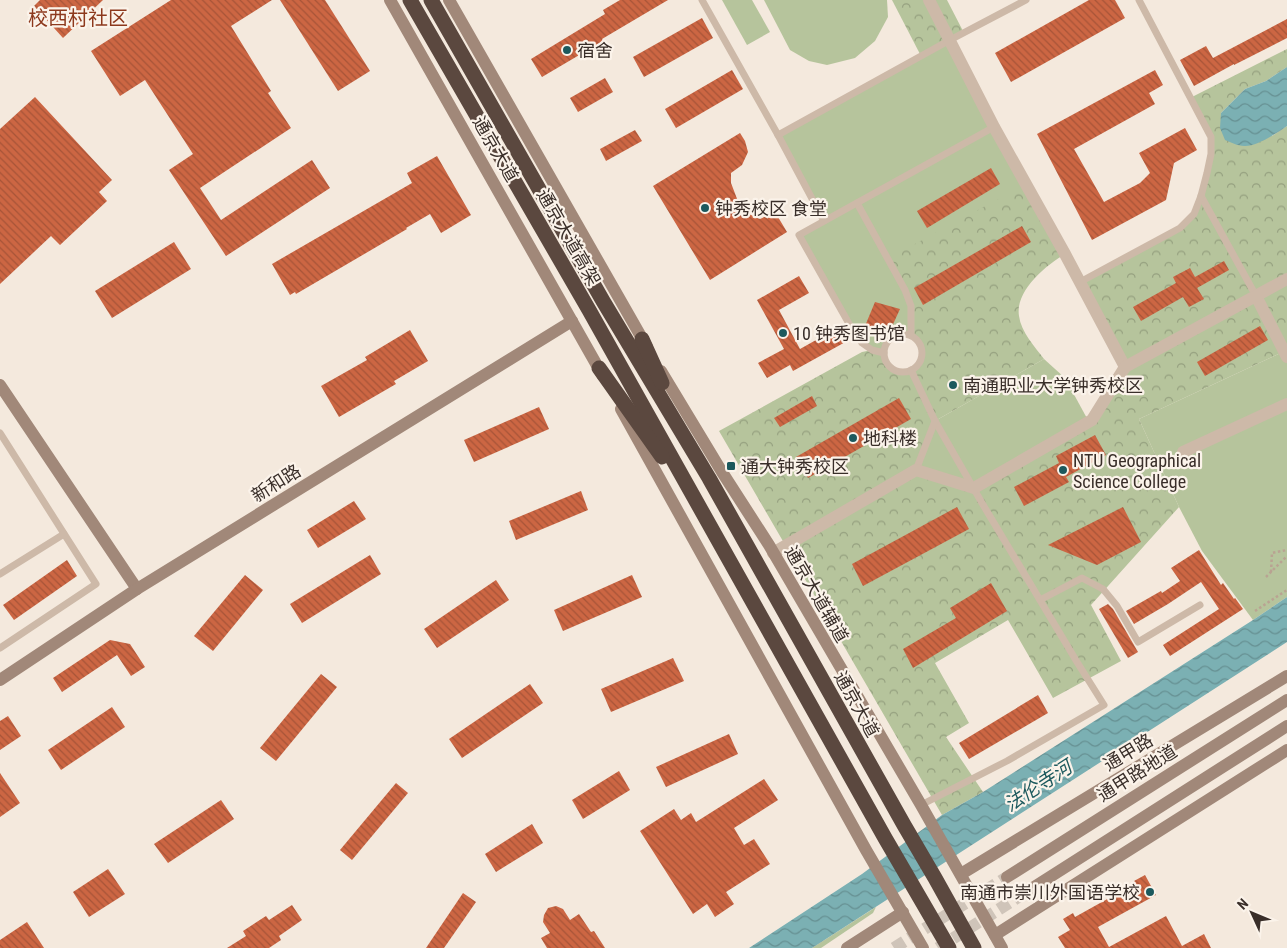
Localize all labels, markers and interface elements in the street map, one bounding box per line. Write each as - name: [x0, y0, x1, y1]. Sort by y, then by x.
- district label: 校西村社区: [28, 6, 128, 30]
- place label: 宿舍: [577, 40, 613, 61]
- marker: 宿舍: [561, 44, 573, 56]
- street label: 通京大道: [469, 113, 523, 185]
- street label: 通京大道高架: [533, 185, 605, 289]
- place label: 钟秀校区 食堂: [715, 198, 827, 219]
- marker: 钟秀校区 食堂: [699, 202, 711, 214]
- place label: 10 钟秀图书馆: [793, 323, 905, 344]
- marker: 10 钟秀图书馆: [777, 327, 789, 339]
- place label: 南通职业大学钟秀校区: [963, 375, 1143, 396]
- marker: 南通职业大学钟秀校区: [947, 379, 959, 391]
- place label: 地科楼: [863, 428, 917, 449]
- marker: 地科楼: [847, 432, 859, 444]
- place label: NTU Geographical Science College: [1073, 450, 1201, 492]
- place label: 通大钟秀校区: [741, 456, 849, 477]
- street label: 新和路: [248, 460, 304, 506]
- marker: 通大钟秀校区: [725, 460, 737, 472]
- marker: NTU Geographical Science College: [1057, 464, 1069, 476]
- street label: 通京大道辅道: [781, 542, 853, 646]
- street label: 通京大道: [830, 667, 884, 741]
- street label: 通甲路: [1099, 729, 1157, 775]
- street label: 通甲路地道: [1093, 740, 1181, 806]
- water label: 法伦寺河: [1000, 753, 1079, 816]
- place label: 南通市崇川外国语学校: [960, 882, 1140, 903]
- marker: 南通市崇川外国语学校: [1144, 886, 1156, 898]
- north arrow: [1227, 888, 1277, 938]
- text: N: [1234, 895, 1251, 913]

